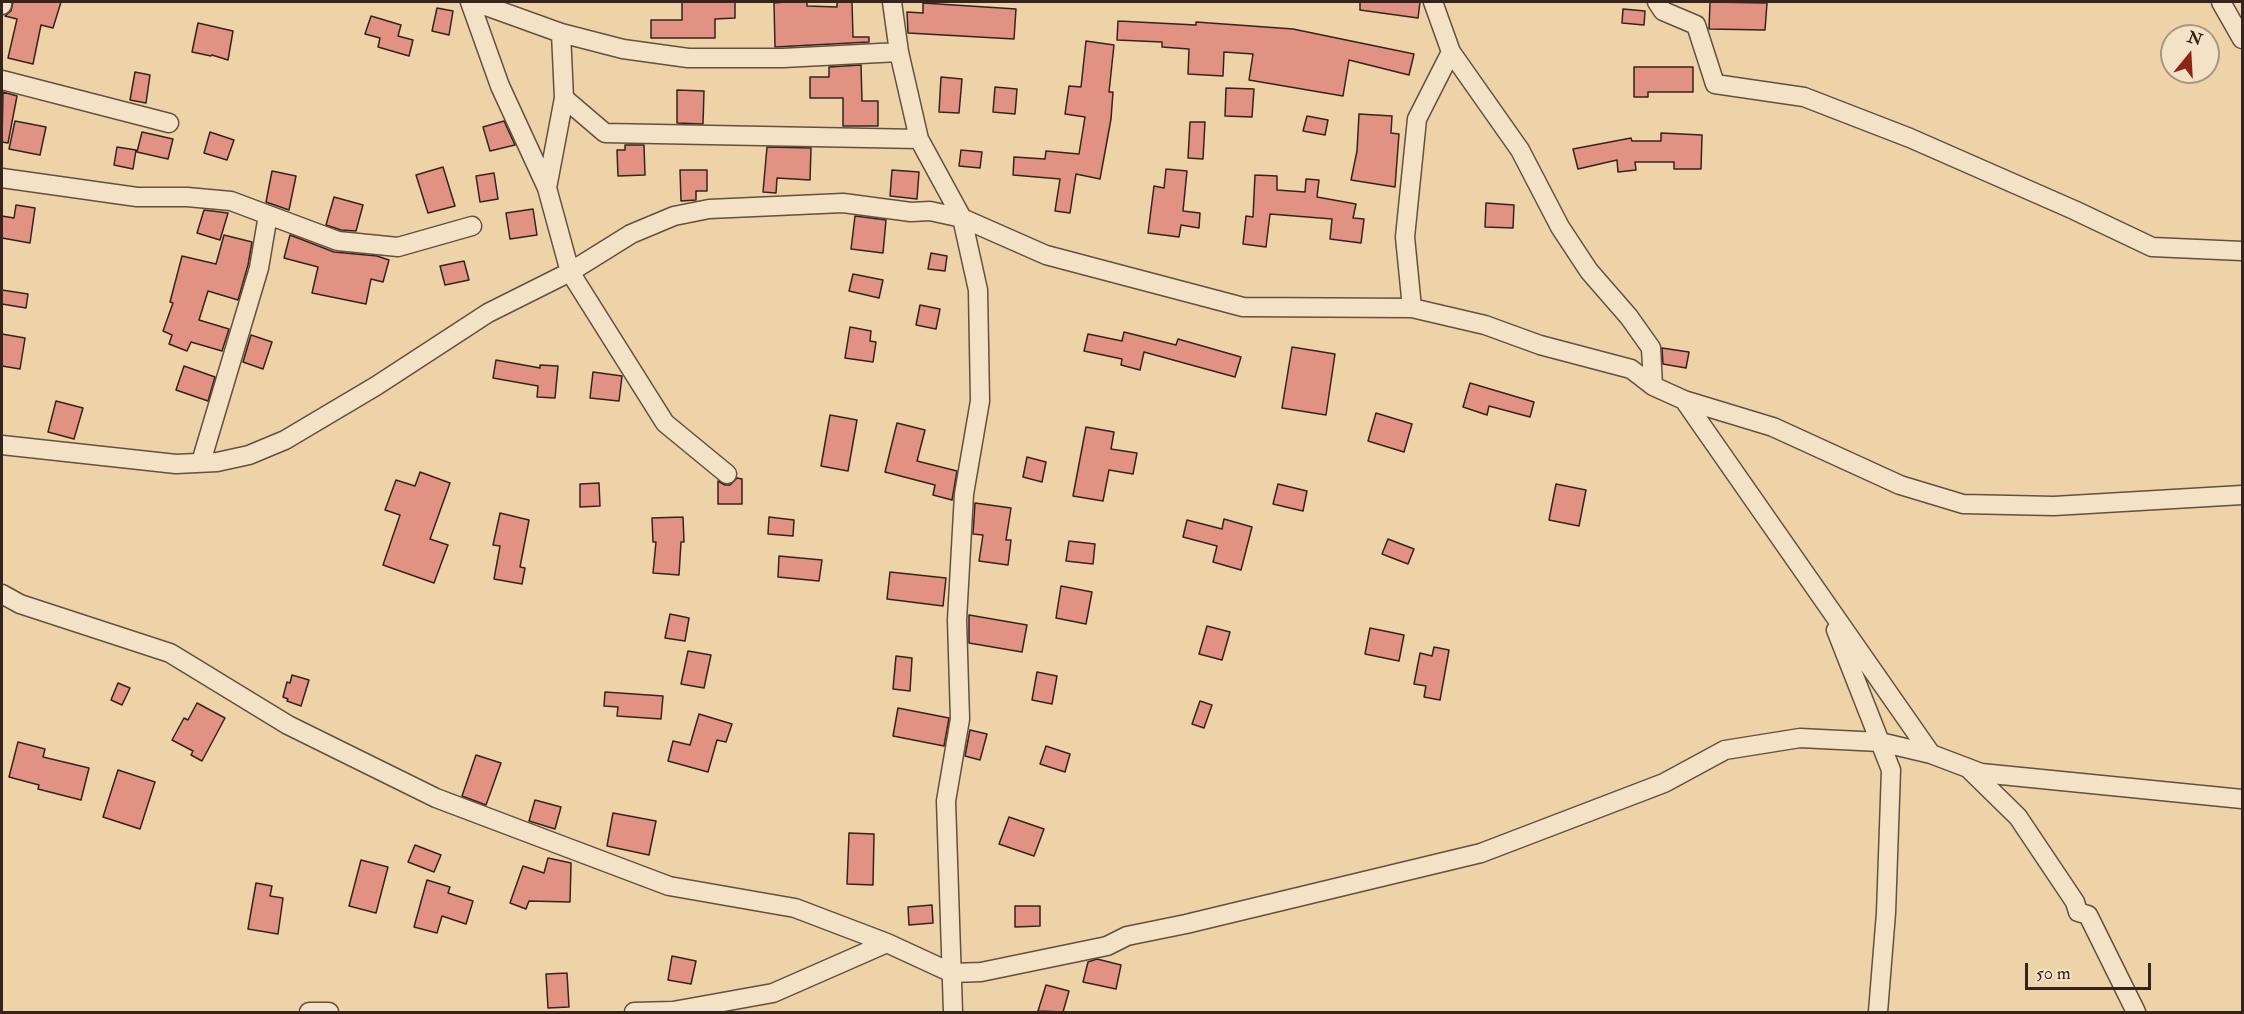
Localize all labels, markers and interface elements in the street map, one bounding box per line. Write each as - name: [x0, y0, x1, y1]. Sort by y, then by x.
- north arrow: [2160, 24, 2220, 84]
- text: N: [2185, 27, 2205, 51]
- scale bar: [2028, 951, 2154, 989]
- text: 50 m: [2036, 962, 2071, 985]

